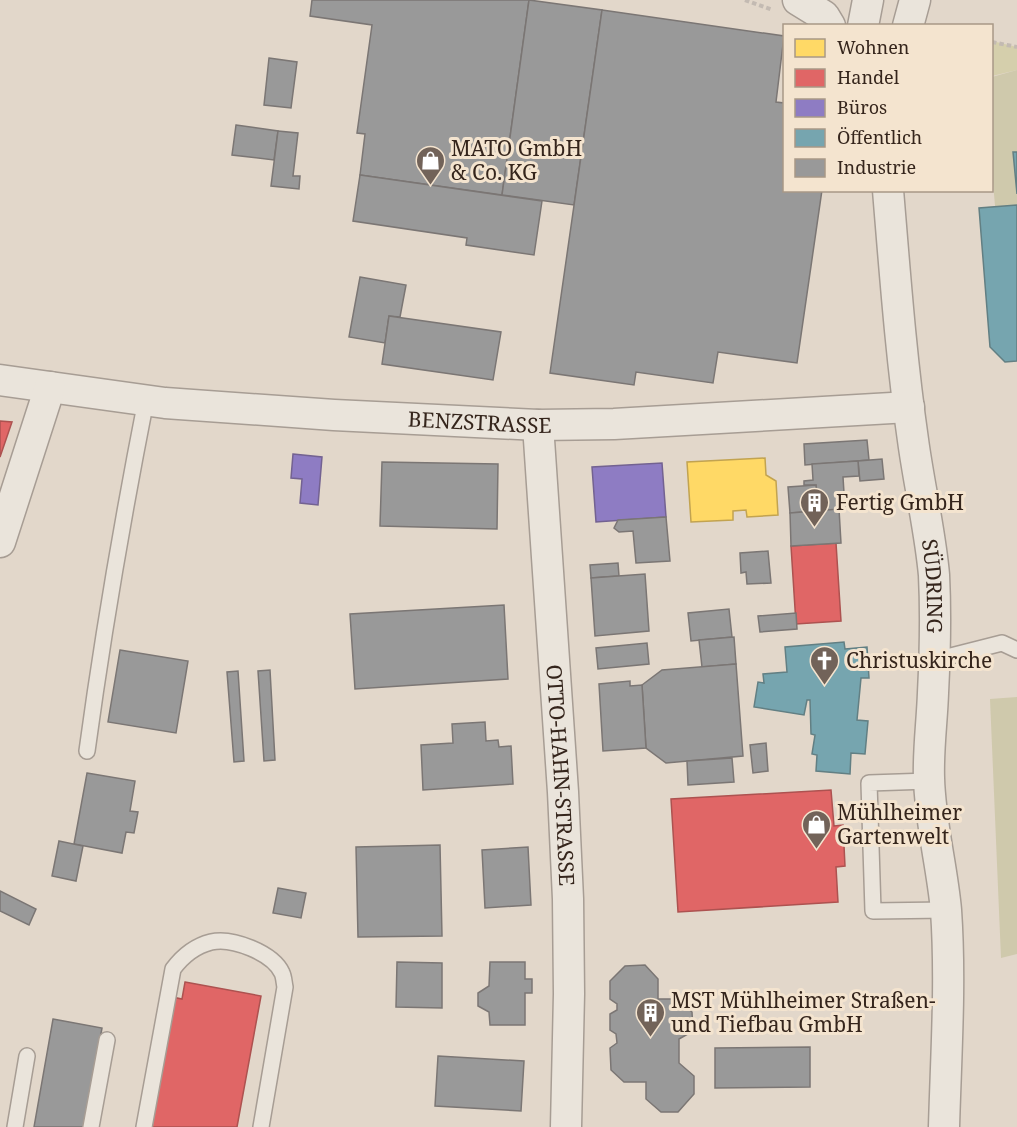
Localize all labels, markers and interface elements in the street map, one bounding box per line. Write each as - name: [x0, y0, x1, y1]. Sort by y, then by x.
- legend: [783, 24, 993, 192]
- text: Wohnen: [837, 35, 910, 59]
- text: Handel: [837, 65, 900, 89]
- text: Büros: [837, 95, 887, 119]
- text: Öffentlich: [837, 125, 922, 149]
- place label: MATO GmbH & Co. KG: [451, 134, 582, 186]
- shop icon: MATO GmbH & Co. KG: [414, 144, 446, 186]
- text: Industrie: [837, 155, 916, 179]
- street label: BENZSTRASSE: [407, 405, 552, 439]
- building icon: Fertig GmbH: [799, 486, 831, 528]
- place label: Fertig GmbH: [836, 488, 964, 516]
- street label: SÜDRING: [916, 537, 949, 633]
- church icon: Christuskirche: [809, 644, 841, 686]
- place label: Christuskirche: [846, 646, 992, 674]
- street label: OTTO-HAHN-STRASSE: [540, 664, 581, 887]
- place label: Mühlheimer Gartenwelt: [837, 798, 962, 850]
- shop icon: Mühlheimer Gartenwelt: [800, 808, 832, 850]
- place label: MST Mühlheimer Straßen- und Tiefbau GmbH: [671, 986, 936, 1038]
- building icon: MST Mühlheimer Straßen- und Tiefbau GmbH: [634, 996, 666, 1038]

